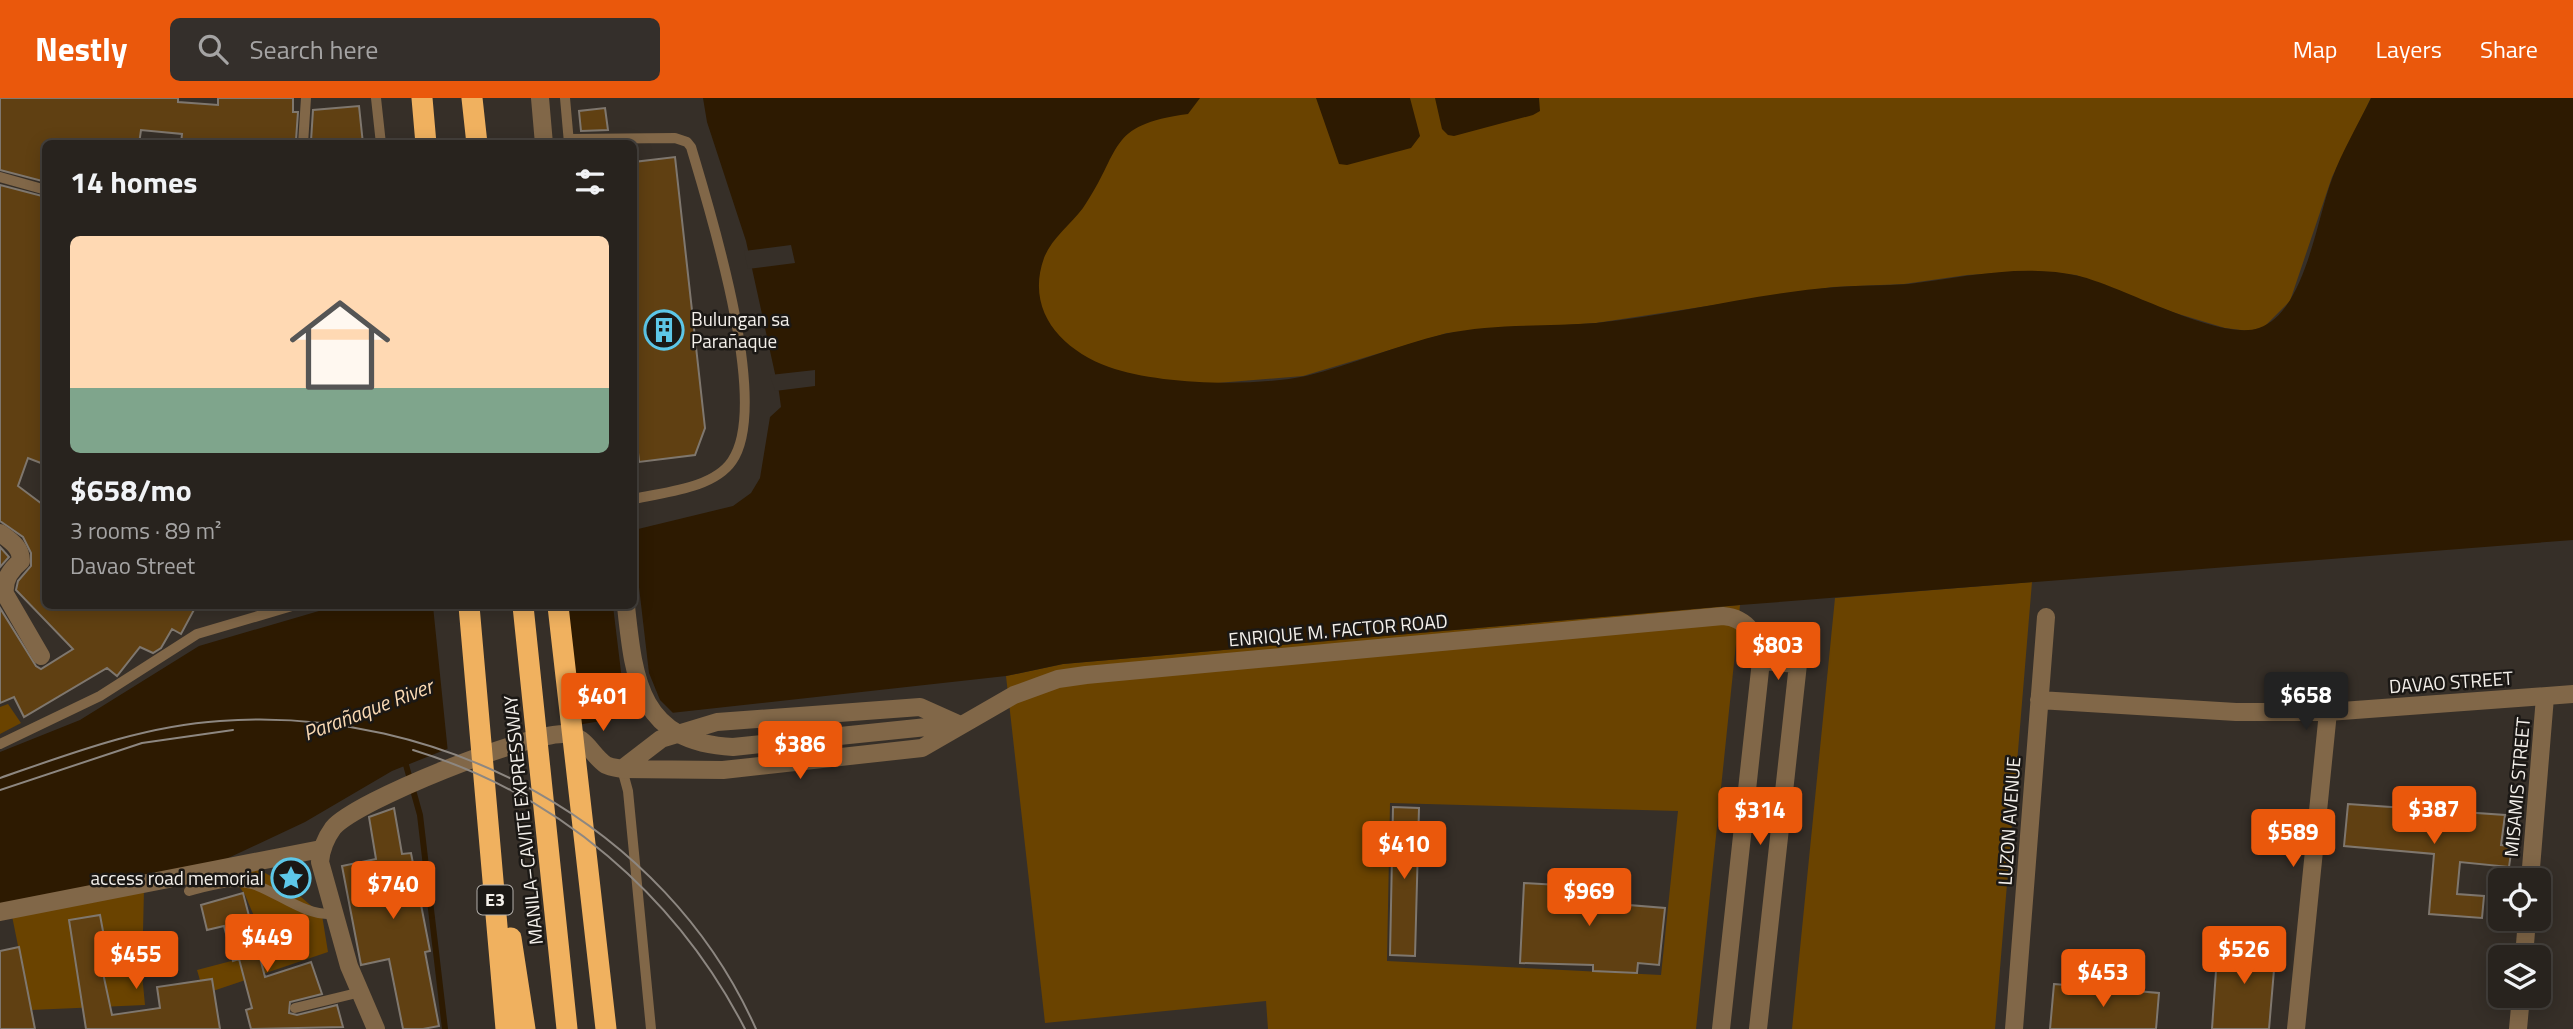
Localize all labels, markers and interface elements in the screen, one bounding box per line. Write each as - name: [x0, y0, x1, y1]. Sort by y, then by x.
- search box: [170, 18, 660, 81]
- text: Nestly: [35, 24, 128, 74]
- icon: search: [194, 30, 232, 68]
- text: Search here: [250, 30, 378, 69]
- text: Map: [2293, 31, 2338, 67]
- text: Layers: [2376, 31, 2442, 67]
- text: Share: [2480, 31, 2538, 67]
- text: 14 homes: [70, 159, 197, 205]
- icon: filters: [571, 163, 609, 201]
- icon: home: [277, 282, 403, 408]
- place label: Bulungan sa Parañaque: [691, 304, 790, 355]
- building icon: Bulungan sa Parañaque: [643, 309, 685, 351]
- text: $658/mo: [70, 467, 192, 513]
- text: 3 rooms · 89 m²: [70, 513, 221, 548]
- text: Davao Street: [70, 548, 195, 583]
- street label: ENRIQUE M. FACTOR ROAD: [1227, 605, 1449, 654]
- pin: $803: [1737, 622, 1819, 682]
- text: $803: [1752, 627, 1804, 662]
- street label: DAVAO STREET: [2388, 663, 2514, 700]
- water label: Parañaque River: [298, 669, 439, 749]
- pin: $658: [2265, 672, 2347, 732]
- pin: $401: [562, 674, 644, 733]
- text: $658: [2280, 677, 2332, 712]
- text: $401: [577, 678, 629, 713]
- street label: MANILA–CAVITE EXPRESSWAY: [495, 693, 550, 946]
- street label: MISAMIS STREET: [2496, 716, 2537, 858]
- pin: $386: [759, 722, 841, 781]
- text: $386: [774, 726, 826, 761]
- street label: LUZON AVENUE: [1990, 756, 2027, 886]
- pin: $387: [2393, 786, 2475, 846]
- pin: $314: [1719, 788, 1801, 847]
- text: $387: [2408, 791, 2460, 826]
- text: $314: [1734, 792, 1786, 827]
- pin: $589: [2252, 810, 2334, 869]
- text: $589: [2267, 814, 2319, 849]
- pin: $410: [1363, 822, 1445, 881]
- text: $410: [1378, 826, 1430, 861]
- place icon: access road memorial: [270, 857, 312, 899]
- pin: $740: [352, 862, 434, 921]
- place label: access road memorial: [90, 863, 264, 892]
- text: $740: [367, 866, 419, 901]
- pin: $969: [1548, 868, 1630, 928]
- map controls: [2488, 868, 2551, 1008]
- button: locate: [2488, 868, 2551, 931]
- text: $969: [1563, 873, 1615, 908]
- road number: E3: [477, 886, 512, 914]
- pin: $449: [226, 914, 308, 974]
- text: $449: [241, 919, 293, 954]
- pin: $526: [2203, 926, 2285, 986]
- text: $526: [2218, 931, 2270, 966]
- pin: $455: [95, 932, 177, 991]
- text: $455: [110, 936, 162, 971]
- button: layers: [2488, 945, 2551, 1008]
- pin: $453: [2062, 950, 2144, 1009]
- text: $453: [2077, 954, 2129, 989]

